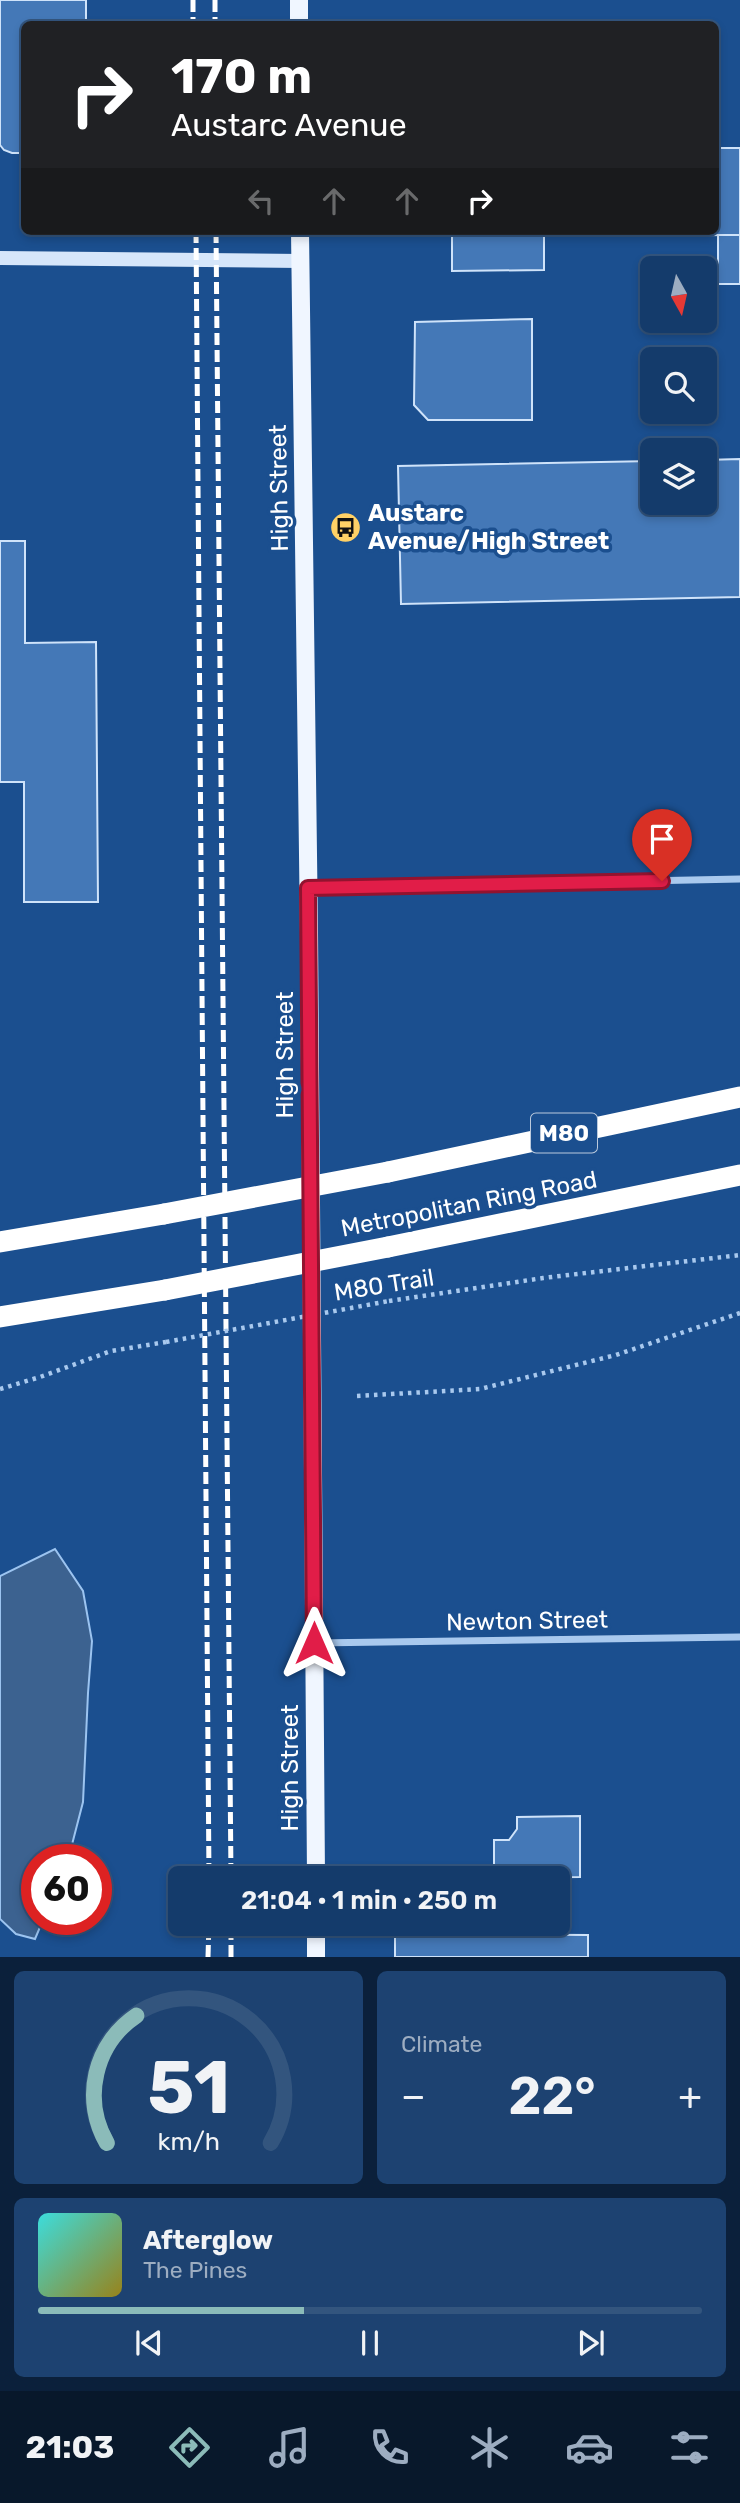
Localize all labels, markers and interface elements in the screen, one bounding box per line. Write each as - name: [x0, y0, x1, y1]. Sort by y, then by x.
- text: 170 m: [171, 47, 312, 105]
- icon: right: [56, 49, 147, 140]
- text: Austarc Avenue: [171, 106, 407, 144]
- icon: left: [242, 182, 280, 220]
- icon: ahead: [315, 182, 353, 220]
- icon: ahead: [388, 182, 426, 220]
- icon: right: [461, 182, 499, 220]
- north arrow: [640, 256, 718, 332]
- map controls: [640, 256, 717, 515]
- button: search: [640, 347, 717, 424]
- street label: High Street: [264, 424, 294, 552]
- button: layers: [640, 438, 717, 515]
- place label: Austarc Avenue/High Street: [368, 499, 609, 555]
- bus stop icon: Austarc Avenue/High Street: [328, 510, 362, 544]
- pin: [632, 809, 692, 881]
- icon: arrive: [643, 820, 681, 858]
- street label: High Street: [271, 991, 299, 1119]
- road number: M80: [531, 1114, 597, 1152]
- street label: Metropolitan Ring Road: [339, 1165, 599, 1243]
- street label: M80 Trail: [332, 1263, 436, 1307]
- position arrow: [277, 1606, 351, 1680]
- street label: Newton Street: [446, 1606, 608, 1636]
- street label: High Street: [276, 1704, 304, 1832]
- speed limit sign: 60: [21, 1844, 112, 1935]
- text: 21:04 · 1 min · 250 m: [241, 1885, 497, 1916]
- text: Climate: [401, 2030, 482, 2058]
- text: 51: [147, 2046, 230, 2132]
- text: 22°: [509, 2065, 596, 2127]
- text: −: [401, 2073, 426, 2119]
- text: +: [678, 2073, 702, 2119]
- text: km/h: [157, 2127, 220, 2156]
- text: Afterglow: [143, 2225, 273, 2256]
- text: The Pines: [143, 2256, 247, 2284]
- icon: previous: [130, 2324, 168, 2362]
- icon: pause: [351, 2324, 389, 2362]
- icon: next: [572, 2324, 610, 2362]
- icon: directions: [165, 2423, 214, 2472]
- icon: music: [265, 2423, 314, 2472]
- icon: phone: [365, 2423, 414, 2472]
- icon: climate: [465, 2423, 514, 2472]
- icon: car: [565, 2423, 614, 2472]
- icon: filters: [665, 2423, 714, 2472]
- text: 21:03: [26, 2428, 114, 2466]

